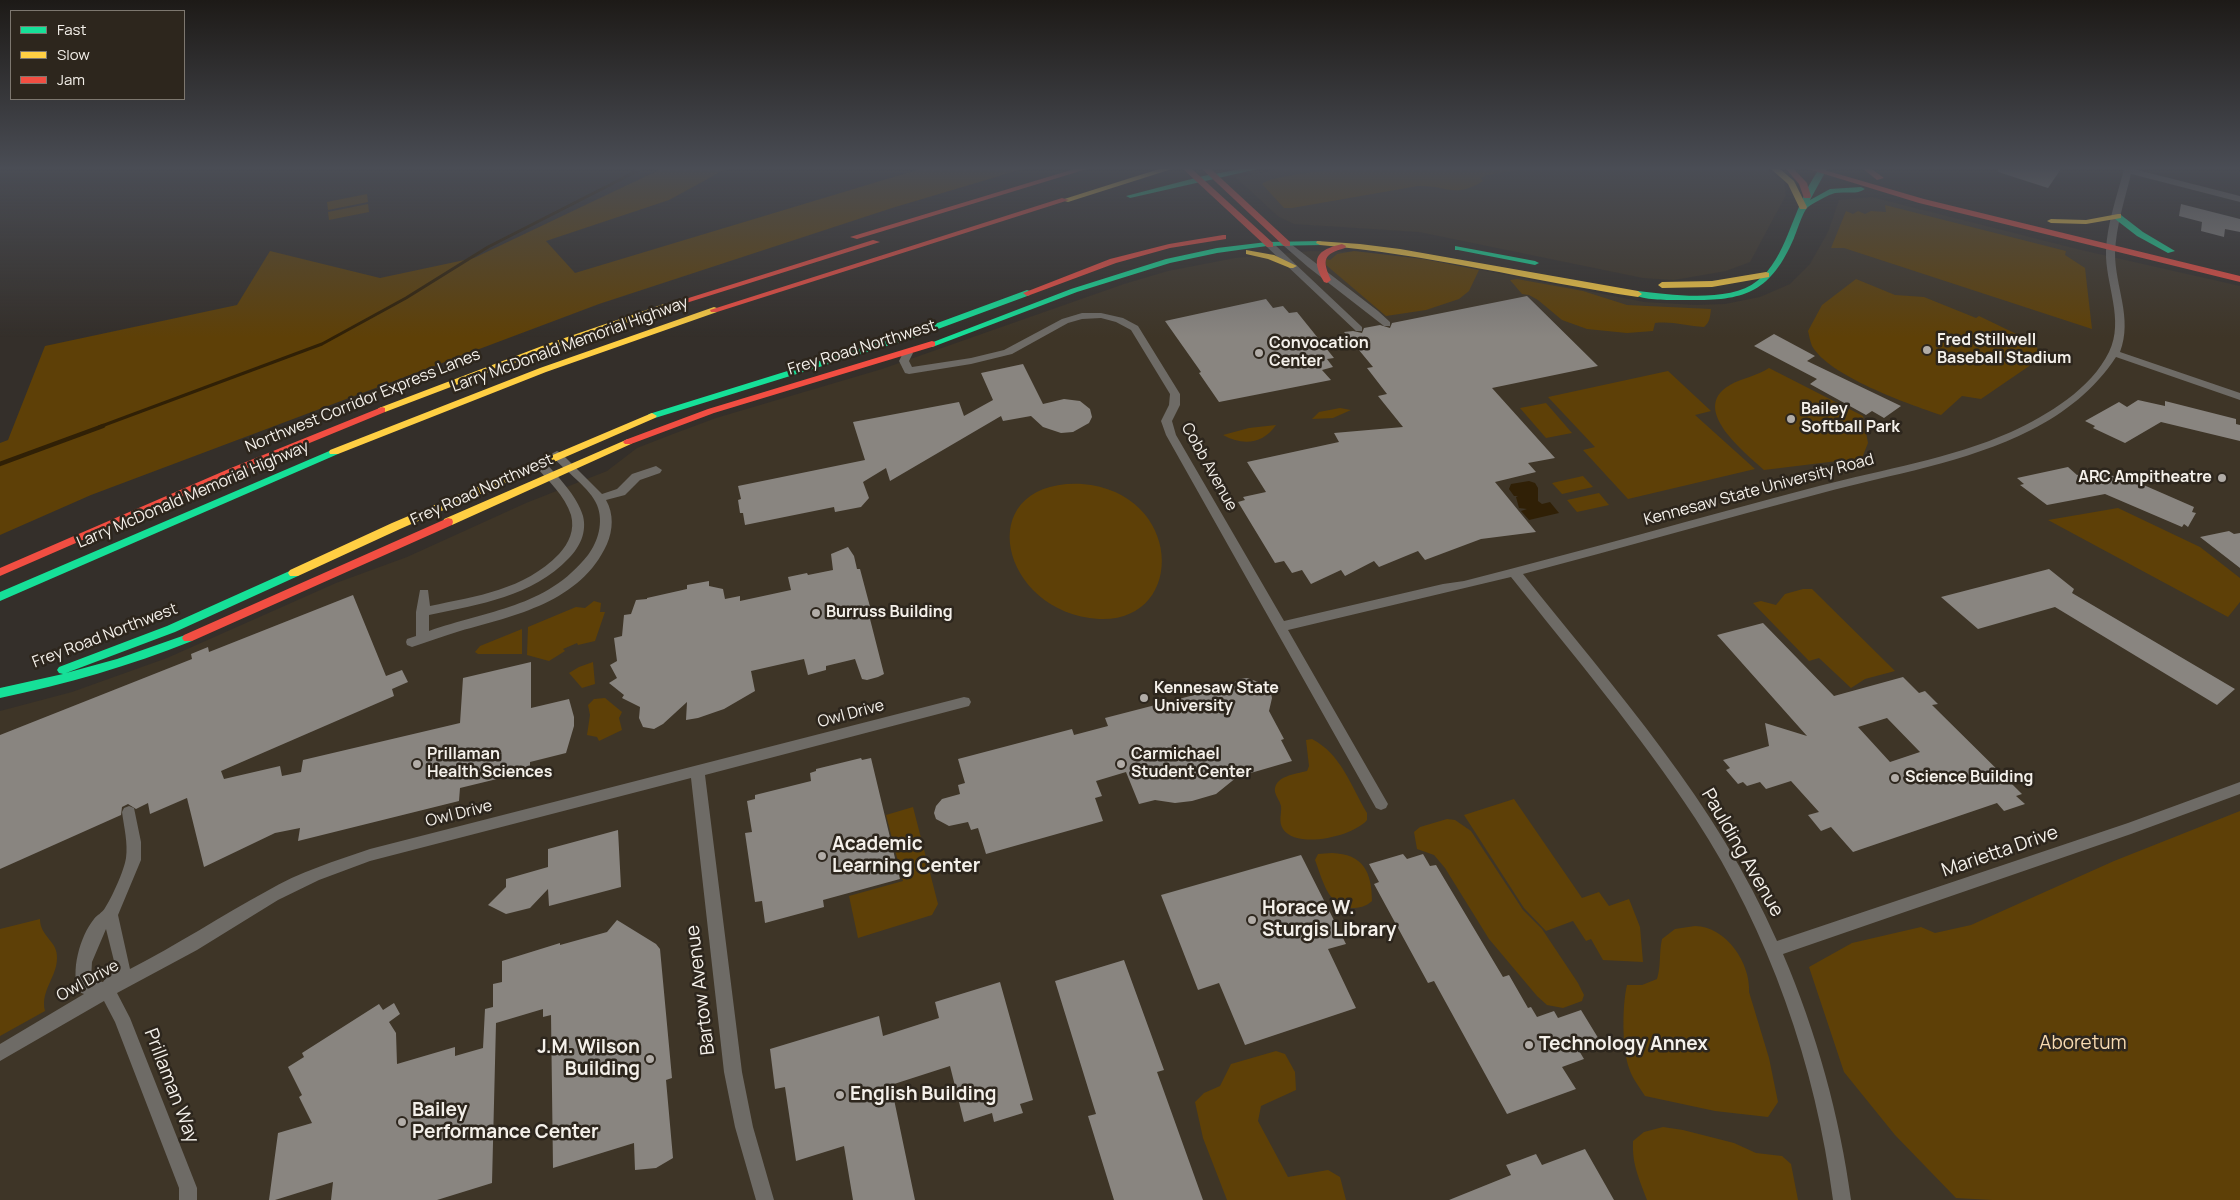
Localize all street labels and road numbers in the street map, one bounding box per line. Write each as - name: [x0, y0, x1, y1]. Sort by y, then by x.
- street label: Larry McDonald Memorial Highway: [449, 293, 691, 397]
- street label: Frey Road Northwest: [786, 316, 938, 380]
- street label: Northwest Corridor Express Lanes: [243, 345, 483, 457]
- street label: Cobb Avenue: [1177, 420, 1241, 514]
- street label: Larry McDonald Memorial Highway: [74, 437, 312, 553]
- street label: Frey Road Northwest: [408, 450, 556, 530]
- street label: Kennesaw State University Road: [1642, 450, 1876, 530]
- street label: Frey Road Northwest: [30, 599, 180, 673]
- street label: Owl Drive: [816, 696, 886, 732]
- street label: Paulding Avenue: [1696, 785, 1788, 921]
- street label: Owl Drive: [424, 796, 494, 832]
- street label: Marietta Drive: [1939, 821, 2061, 883]
- street label: Bartow Avenue: [682, 924, 720, 1056]
- street label: Owl Drive: [54, 956, 122, 1006]
- street label: Prillaman Way: [139, 1025, 203, 1147]

